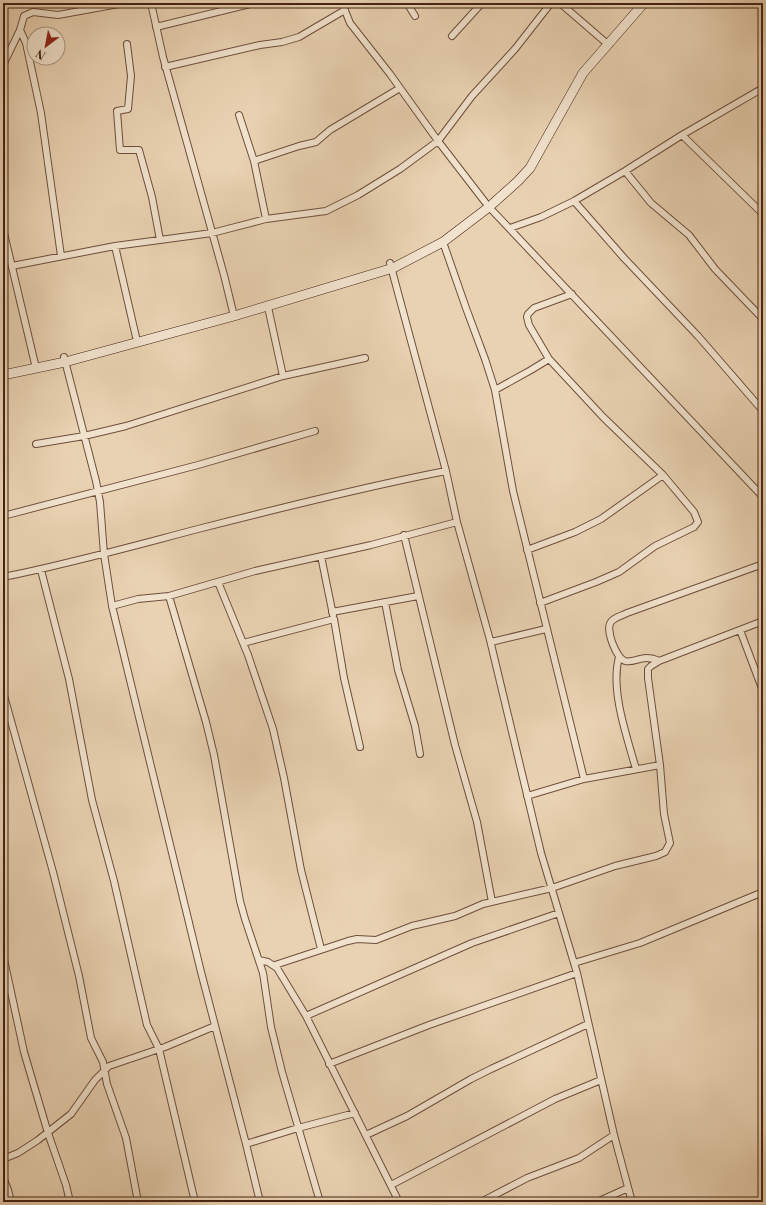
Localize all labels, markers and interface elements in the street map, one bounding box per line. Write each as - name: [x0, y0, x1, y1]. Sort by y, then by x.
- north arrow: [26, 26, 66, 66]
- text: N: [34, 45, 49, 62]

